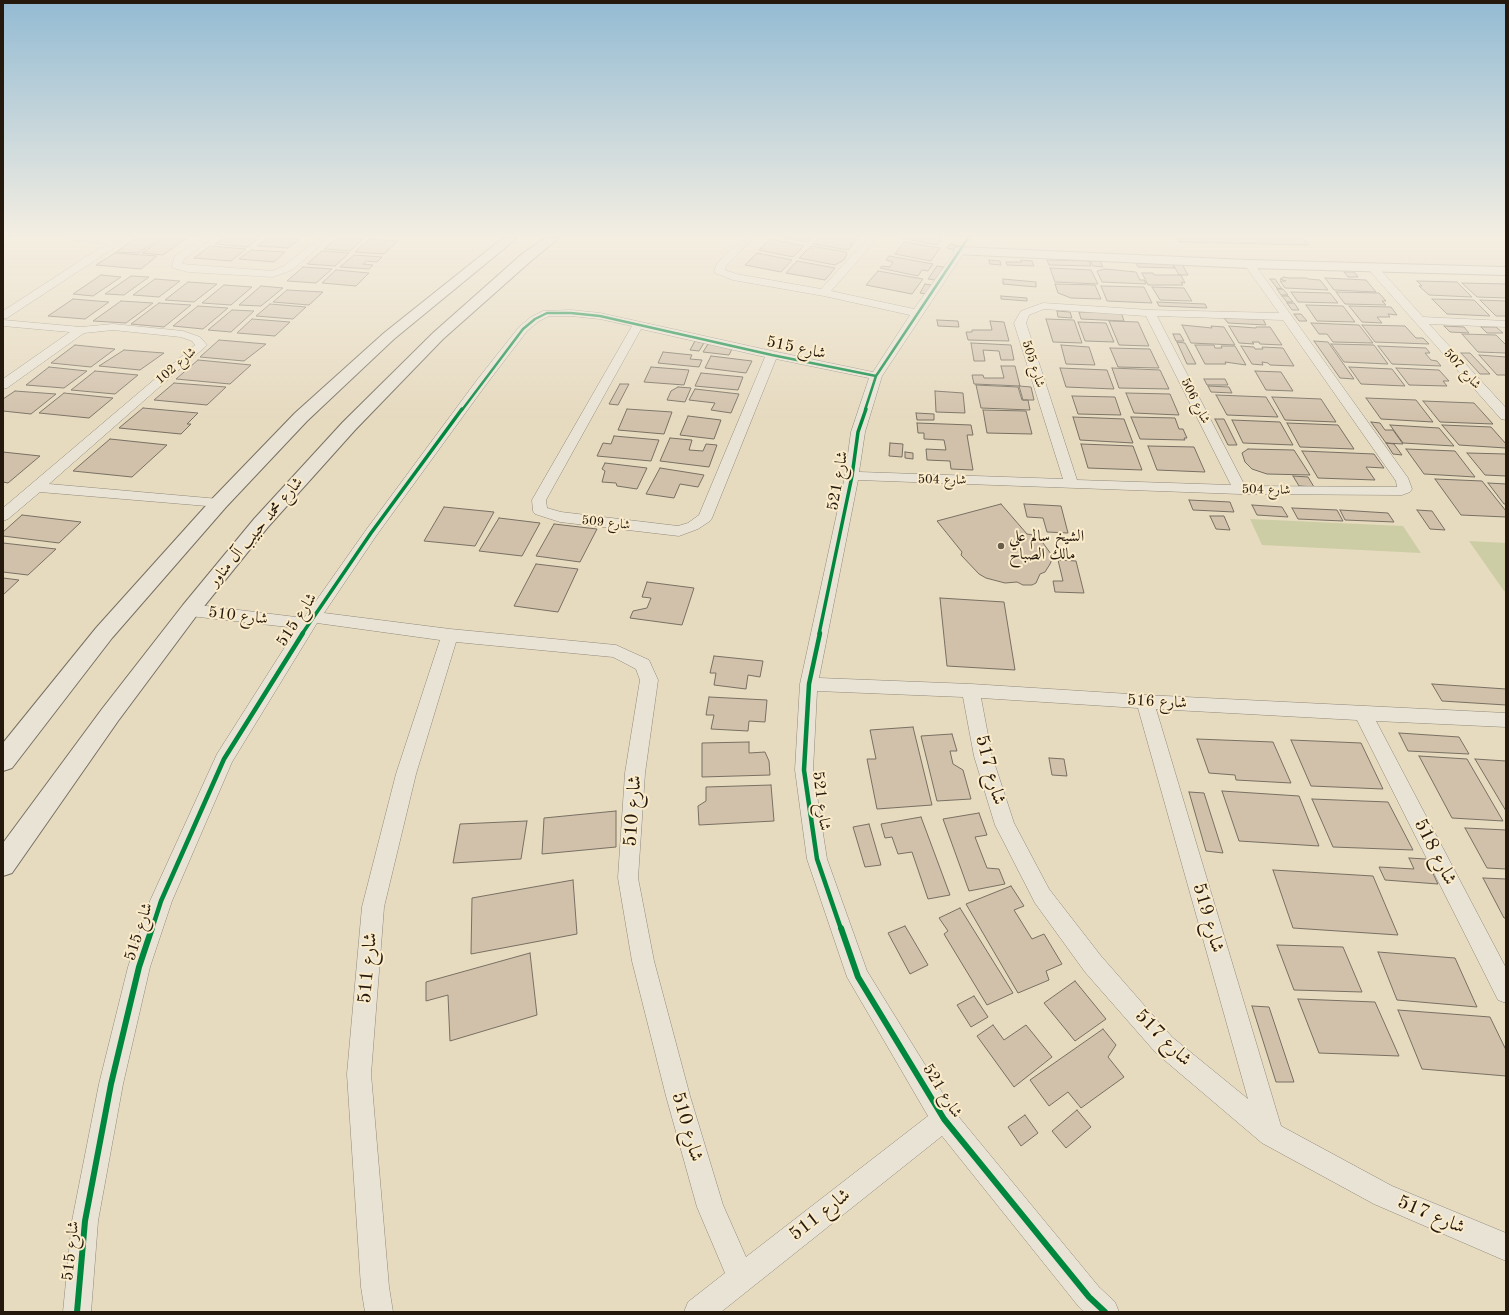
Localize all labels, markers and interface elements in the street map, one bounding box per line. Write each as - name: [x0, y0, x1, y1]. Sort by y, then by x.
- street label: شارع 515: [765, 332, 827, 364]
- street label: شارع 505: [1018, 338, 1048, 390]
- street label: شارع 102: [152, 344, 200, 388]
- street label: شارع 507: [1440, 346, 1484, 392]
- street label: شارع 506: [1177, 376, 1213, 426]
- street label: شارع 521: [823, 450, 853, 512]
- street label: شارع 504: [917, 472, 967, 488]
- street label: شارع محمد حبيب آل مناور: [205, 473, 307, 591]
- street label: شارع 504: [1241, 482, 1291, 498]
- street label: شارع 509: [581, 513, 631, 533]
- place label: الشيخ سالم علي مالك الصباح: [1009, 527, 1084, 565]
- marker: الشيخ سالم علي مالك الصباح: [996, 541, 1006, 551]
- street label: شارع 515: [273, 590, 321, 650]
- street label: شارع 510: [207, 603, 269, 629]
- street label: شارع 516: [1126, 691, 1188, 713]
- street label: شارع 517: [970, 733, 1010, 807]
- street label: شارع 521: [808, 770, 834, 832]
- street label: شارع 510: [619, 775, 647, 847]
- street label: شارع 518: [1409, 815, 1461, 889]
- street label: شارع 519: [1187, 881, 1229, 955]
- street label: شارع 515: [121, 900, 157, 964]
- street label: شارع 511: [354, 931, 382, 1005]
- street label: شارع 517: [1130, 1005, 1196, 1071]
- street label: شارع 521: [918, 1060, 966, 1122]
- street label: شارع 510: [666, 1090, 708, 1164]
- street label: شارع 511: [785, 1184, 855, 1246]
- street label: شارع 517: [1394, 1191, 1468, 1239]
- street label: شارع 515: [58, 1220, 84, 1282]

